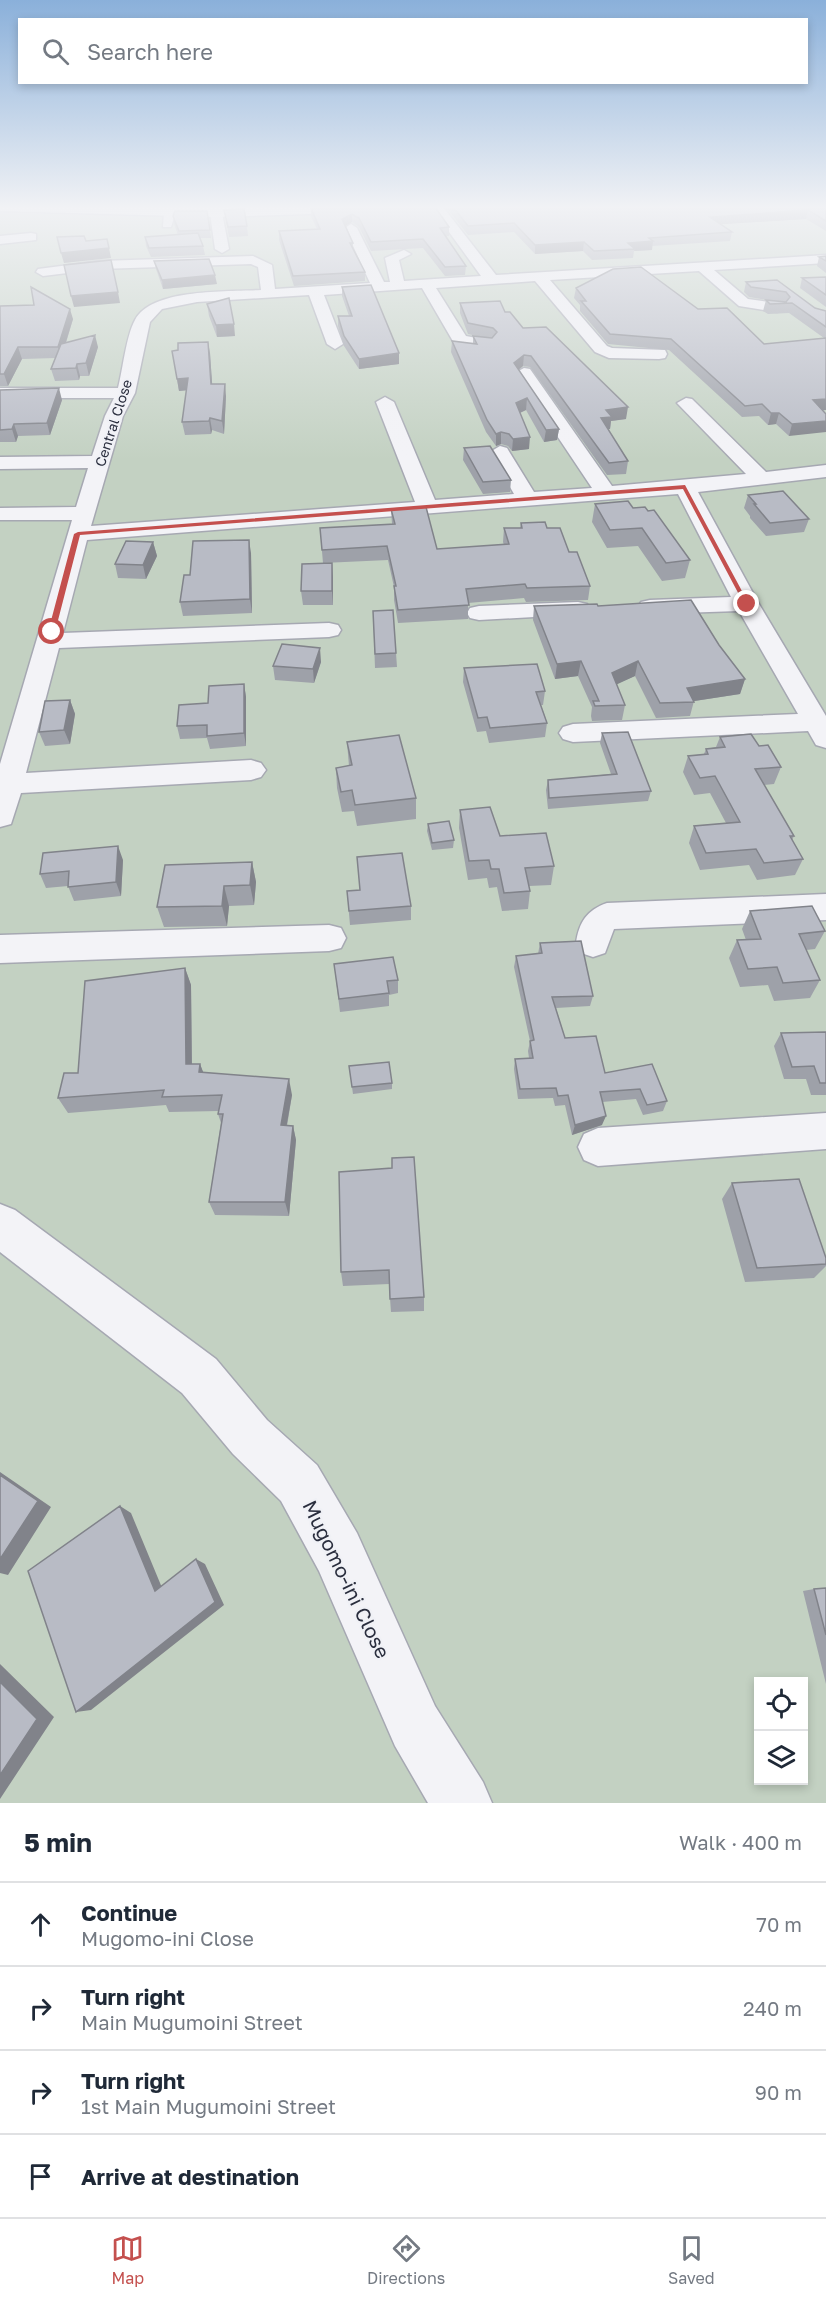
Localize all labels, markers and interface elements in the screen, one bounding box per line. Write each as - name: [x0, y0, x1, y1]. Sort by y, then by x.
- search box: [18, 18, 808, 84]
- icon: search: [39, 35, 72, 68]
- text: Search here: [87, 38, 213, 65]
- street label: Central Close: [91, 377, 135, 469]
- route end: [733, 590, 759, 616]
- route start: [38, 618, 64, 644]
- street label: Mugomo-ini Close: [298, 1496, 396, 1662]
- map controls: [754, 1677, 808, 1785]
- button: locate: [754, 1677, 808, 1731]
- button: layers: [754, 1731, 808, 1785]
- text: 5 min: [24, 1827, 92, 1858]
- text: Walk · 400 m: [679, 1830, 802, 1854]
- text: Continue: [81, 1899, 177, 1926]
- icon: ahead: [24, 1908, 57, 1941]
- text: 70 m: [756, 1912, 802, 1936]
- text: Mugomo-ini Close: [81, 1926, 254, 1950]
- text: Turn right: [81, 1983, 185, 2010]
- icon: right: [24, 1992, 57, 2025]
- text: 240 m: [743, 1996, 802, 2020]
- text: Main Mugumoini Street: [81, 2010, 303, 2034]
- text: Turn right: [81, 2067, 185, 2094]
- icon: right: [24, 2076, 57, 2109]
- text: 90 m: [755, 2080, 802, 2104]
- text: 1st Main Mugumoini Street: [81, 2094, 336, 2118]
- icon: arrive: [24, 2160, 57, 2193]
- text: Arrive at destination: [81, 2163, 299, 2190]
- tab: Map: [111, 2232, 144, 2288]
- tab: Directions: [367, 2232, 445, 2288]
- tab: Saved: [668, 2232, 715, 2288]

